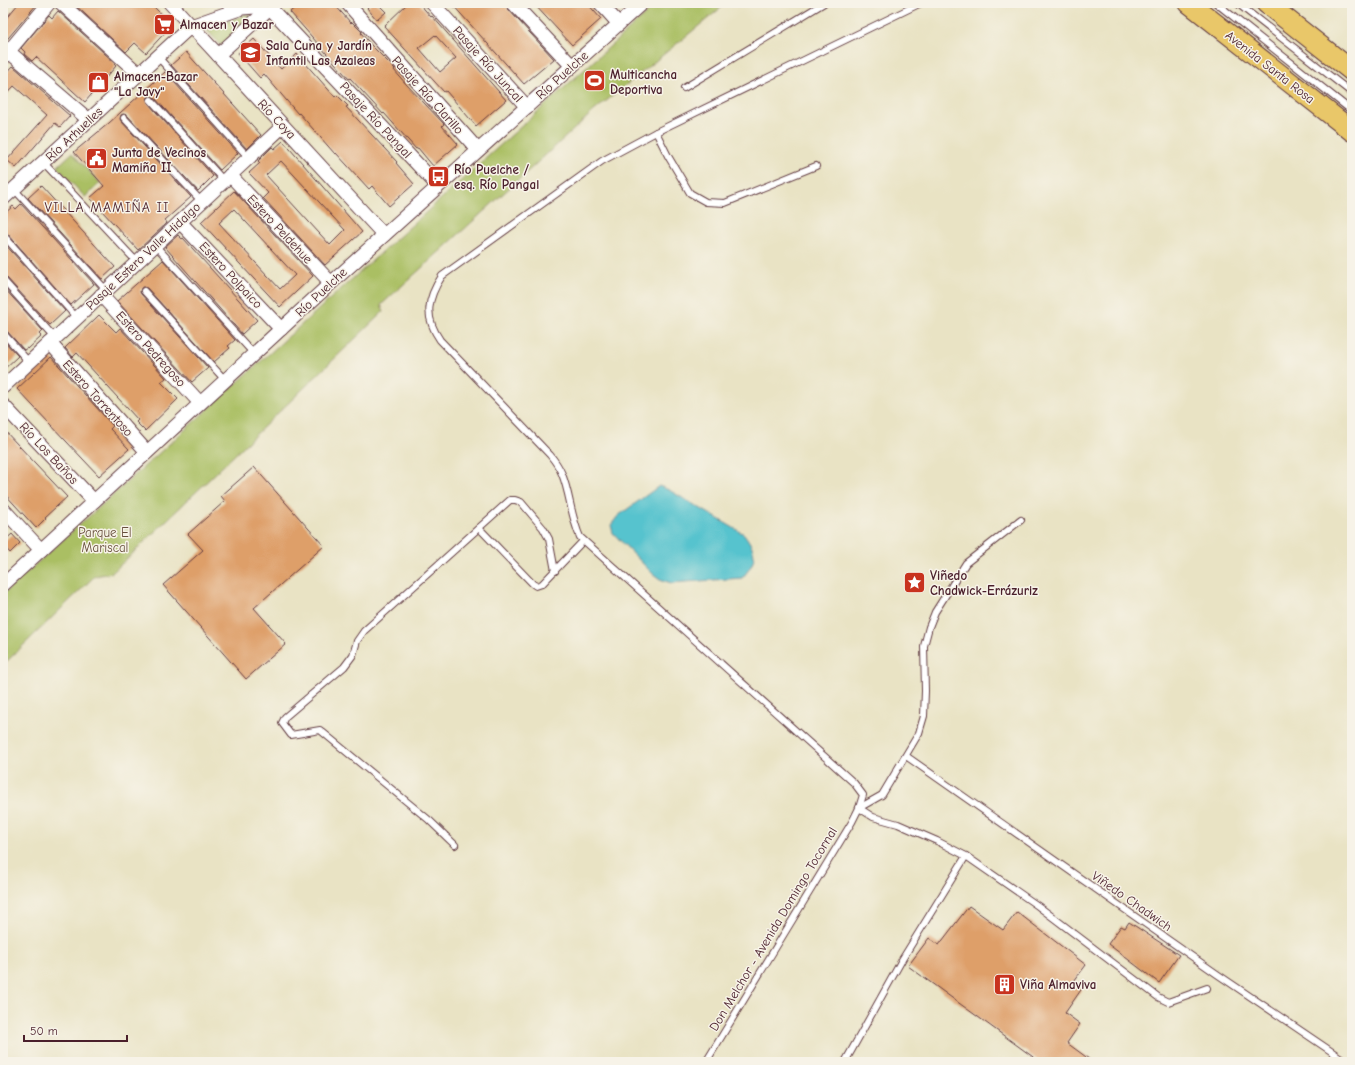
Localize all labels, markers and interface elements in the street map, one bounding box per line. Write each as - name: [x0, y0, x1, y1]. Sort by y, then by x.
- supermarket icon: Almacen y Bazar: [152, 11, 178, 37]
- place label: Almacen y Bazar: [180, 17, 274, 32]
- street label: Pasaje Río Juncal: [450, 23, 526, 105]
- street label: Avenida Santa Rosa: [1222, 27, 1318, 107]
- place label: Sala Cuna y Jardín Infantil Las Azaleas: [266, 38, 376, 68]
- school or university icon: Sala Cuna y Jardín Infantil Las Azaleas: [238, 39, 264, 65]
- street label: Río Puelche: [533, 47, 592, 102]
- street label: Pasaje Río Clarillo: [389, 53, 467, 137]
- place label: Multicancha Deportiva: [610, 67, 677, 97]
- sports icon: Multicancha Deportiva: [582, 68, 608, 94]
- place label: Almacen-Bazar "La Javy": [114, 69, 199, 99]
- shop icon: Almacen-Bazar "La Javy": [85, 70, 111, 96]
- street label: Pasaje Río Pangal: [337, 79, 415, 161]
- street label: Río Coya: [255, 96, 299, 142]
- street label: Río Arhuelles: [42, 104, 106, 164]
- place label: Junta de Vecinos Mamiña II: [112, 145, 207, 175]
- public building icon: Junta de Vecinos Mamiña II: [83, 146, 109, 172]
- place label: Río Puelche / esq. Río Pangal: [454, 162, 539, 192]
- bus stop icon: Río Puelche / esq. Río Pangal: [426, 163, 452, 189]
- street label: Estero Peldehue: [244, 191, 316, 267]
- district label: VILLA MAMIÑA II: [45, 199, 169, 216]
- street label: Pasaje Estero Valle Hidalgo: [83, 199, 203, 313]
- street label: Estero Polpaico: [196, 239, 266, 311]
- street label: Río Puelche: [292, 264, 350, 320]
- street label: Estero Pedregoso: [113, 308, 189, 390]
- street label: Estero Torrentoso: [60, 357, 136, 439]
- street label: Río Los Baños: [17, 419, 81, 487]
- park label: Parque El Mariscal: [78, 525, 132, 555]
- place label: Viñedo Chadwick-Errázuriz: [930, 568, 1038, 598]
- place icon: Viñedo Chadwick-Errázuriz: [901, 569, 927, 595]
- street label: Don Melchor - Avenida Domingo Tocornal: [706, 824, 840, 1034]
- street label: Viñedo Chadwich: [1089, 868, 1175, 934]
- building icon: Viña Almaviva: [992, 971, 1018, 997]
- place label: Viña Almaviva: [1020, 977, 1096, 992]
- scale bar: [24, 1017, 127, 1043]
- text: 50 m: [30, 1024, 58, 1038]

